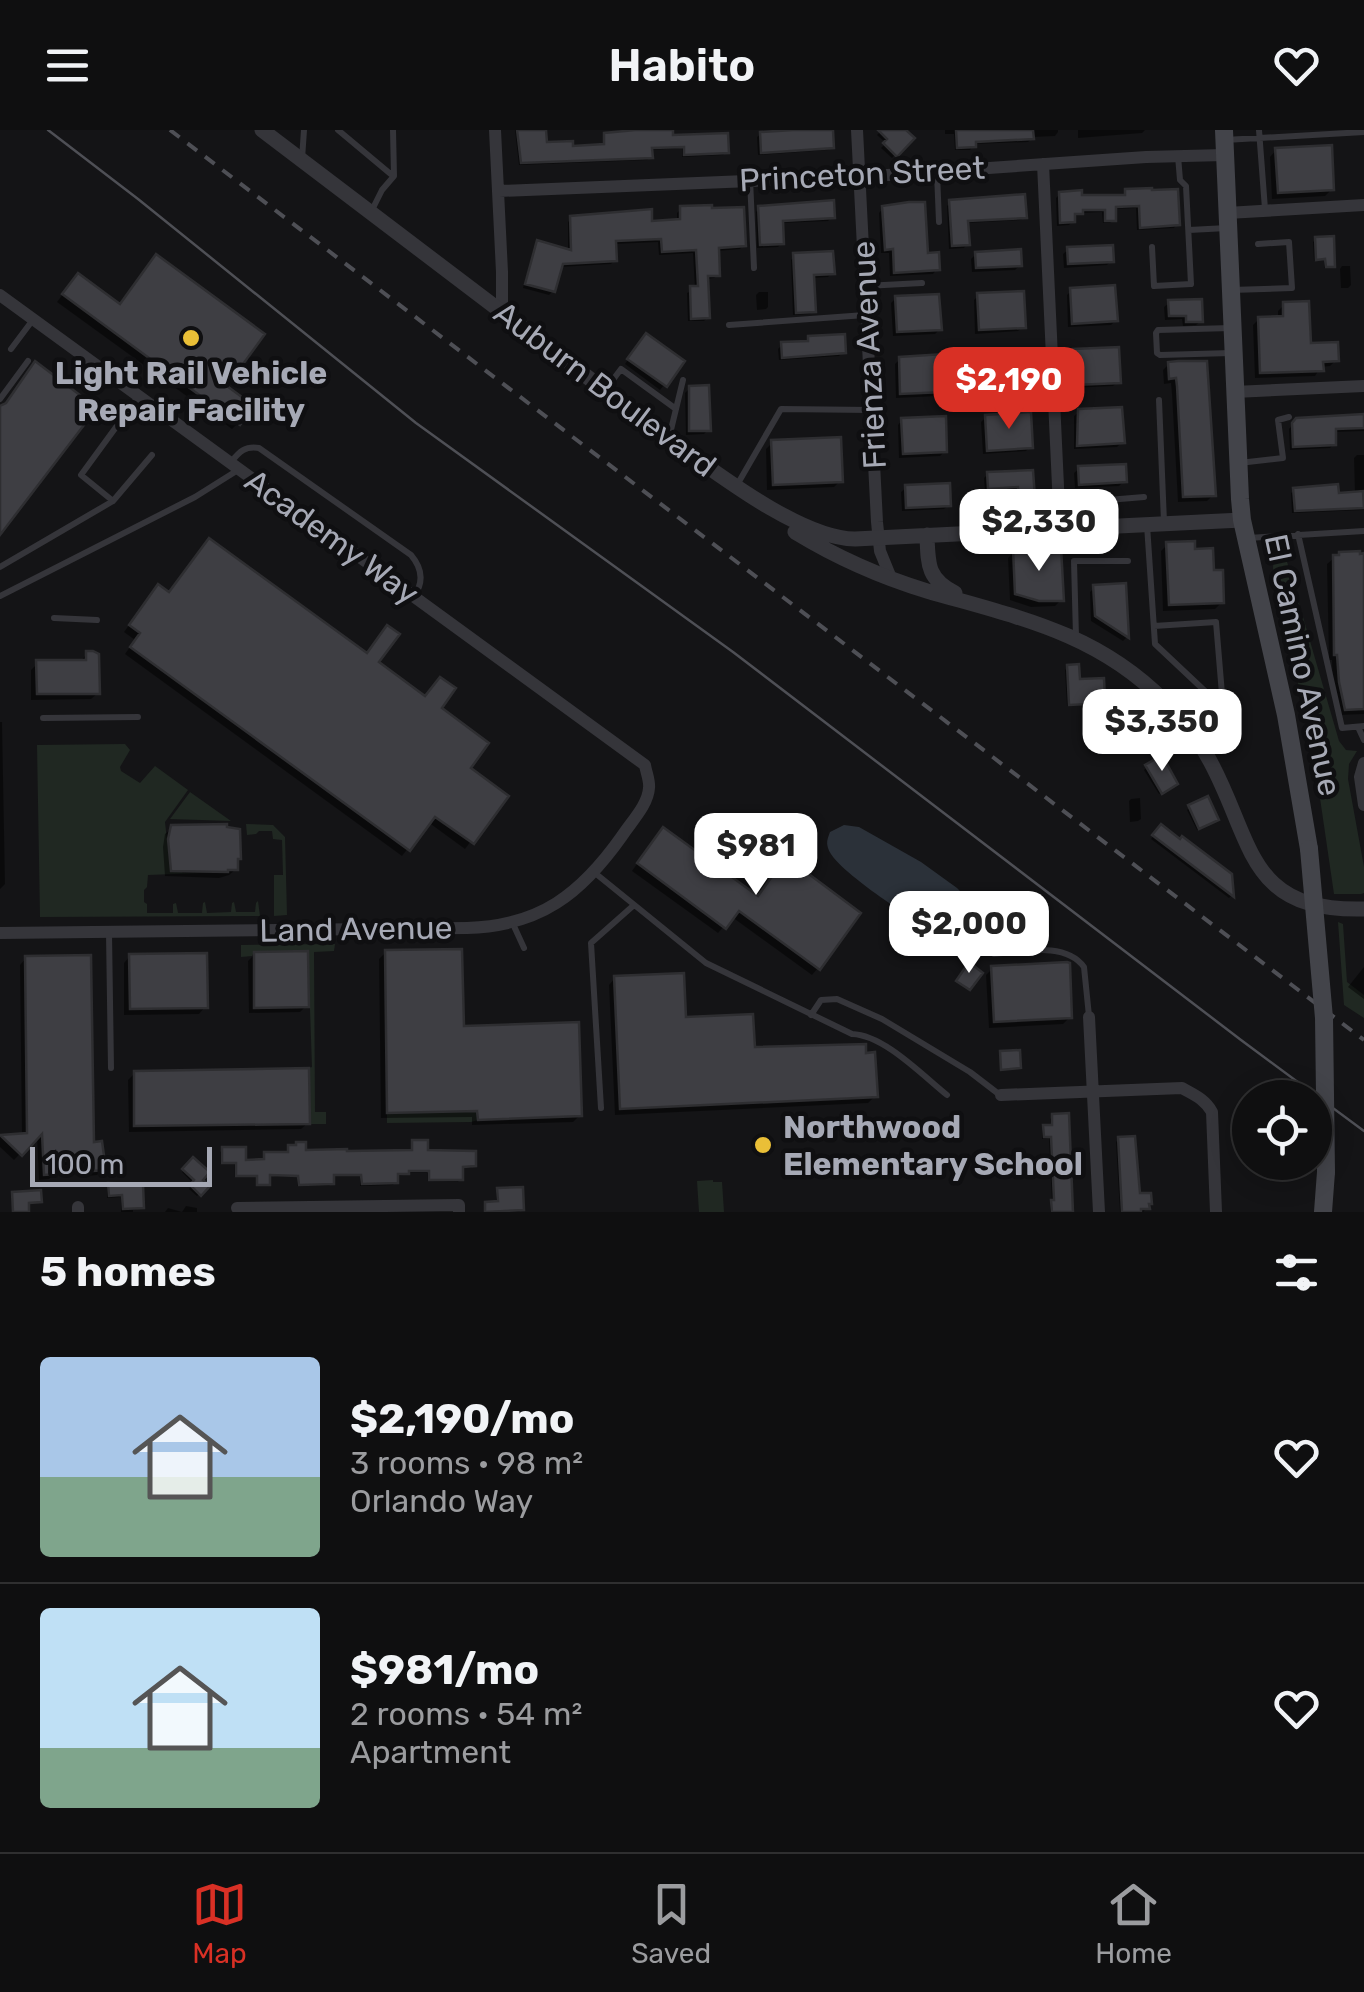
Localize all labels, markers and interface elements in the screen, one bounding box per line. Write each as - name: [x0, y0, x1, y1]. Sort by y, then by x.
- icon: menu: [40, 38, 95, 93]
- icon: heart: [1269, 38, 1324, 93]
- text: Habito: [609, 39, 755, 92]
- street label: Princeton Street: [738, 149, 986, 199]
- street label: Frienza Avenue: [844, 240, 894, 470]
- street label: Auburn Boulevard: [487, 293, 723, 485]
- marker: Light Rail Vehicle Repair Facility: [180, 327, 202, 349]
- pin: $2,190: [928, 347, 1090, 432]
- place label: Light Rail Vehicle Repair Facility: [55, 354, 327, 429]
- text: $2,190: [955, 360, 1063, 398]
- street label: Academy Way: [238, 461, 426, 613]
- pin: $2,330: [958, 489, 1120, 574]
- text: $2,330: [981, 502, 1097, 540]
- street label: El Camino Avenue: [1257, 530, 1349, 800]
- pin: $3,350: [1081, 689, 1243, 774]
- text: $3,350: [1105, 702, 1219, 740]
- pin: $981: [697, 813, 815, 898]
- text: $981: [716, 826, 796, 864]
- pin: $2,000: [888, 891, 1050, 976]
- text: $2,000: [911, 904, 1027, 942]
- street label: Land Avenue: [259, 908, 453, 950]
- map controls: [1232, 1080, 1332, 1180]
- button: locate: [1232, 1080, 1332, 1180]
- place label: Northwood Elementary School: [783, 1108, 1083, 1183]
- marker: Northwood Elementary School: [752, 1134, 774, 1156]
- scale bar: [30, 1142, 212, 1186]
- text: 100 m: [45, 1148, 124, 1181]
- icon: filters: [1269, 1245, 1324, 1300]
- text: 5 homes: [40, 1247, 216, 1297]
- text: $2,190/mo: [350, 1394, 574, 1444]
- icon: home: [120, 1397, 240, 1517]
- icon: heart: [1269, 1430, 1324, 1485]
- text: 3 rooms · 98 m²: [350, 1444, 583, 1482]
- text: Orlando Way: [350, 1482, 533, 1520]
- text: $981/mo: [350, 1645, 539, 1695]
- icon: home: [120, 1648, 240, 1768]
- icon: heart: [1269, 1681, 1324, 1736]
- text: 2 rooms · 54 m²: [350, 1695, 582, 1733]
- text: Apartment: [350, 1733, 511, 1771]
- tab: Map: [192, 1877, 247, 1970]
- tab: Saved: [631, 1877, 711, 1970]
- tab: Home: [1095, 1877, 1172, 1970]

